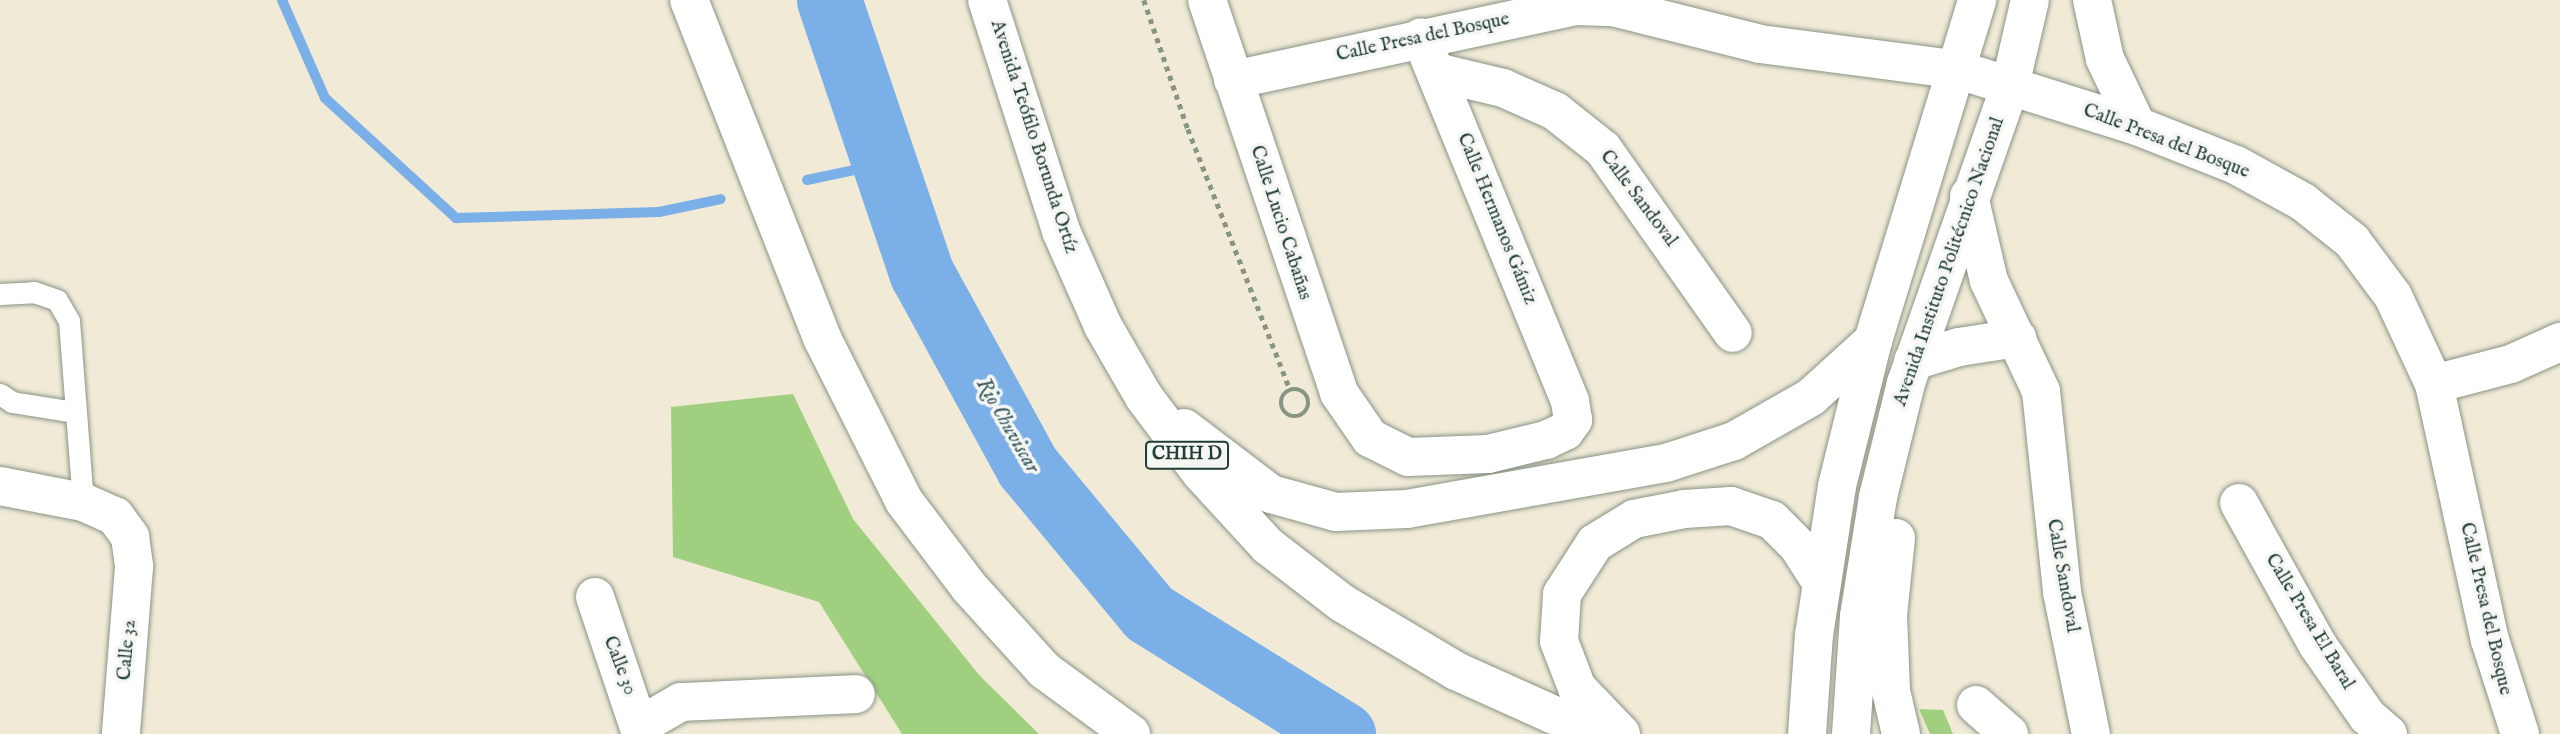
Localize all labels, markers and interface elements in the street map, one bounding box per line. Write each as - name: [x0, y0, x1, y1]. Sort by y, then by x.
- street label: Calle Presa del Bosque: [1334, 9, 1512, 67]
- street label: Avenida Teófilo Borunda Ortíz: [984, 17, 1082, 257]
- street label: Calle Presa del Bosque: [2080, 100, 2252, 184]
- street label: Avenida Instituto Politécnico Nacional: [1890, 115, 2010, 409]
- street label: Calle Hermanos Gámiz: [1451, 130, 1541, 308]
- street label: Calle Lucio Cabañas: [1244, 143, 1316, 303]
- street label: Calle Sandoval: [1594, 146, 1682, 252]
- water label: Rio Chuviscar: [970, 374, 1044, 478]
- road number: CHIH D: [1145, 440, 1229, 470]
- street label: Calle Sandoval: [2041, 517, 2083, 635]
- street label: Calle Presa del Bosque: [2454, 521, 2516, 697]
- street label: Calle Presa El Baral: [2259, 550, 2359, 694]
- street label: Calle 32: [114, 619, 142, 681]
- street label: Calle 30: [597, 633, 641, 699]

